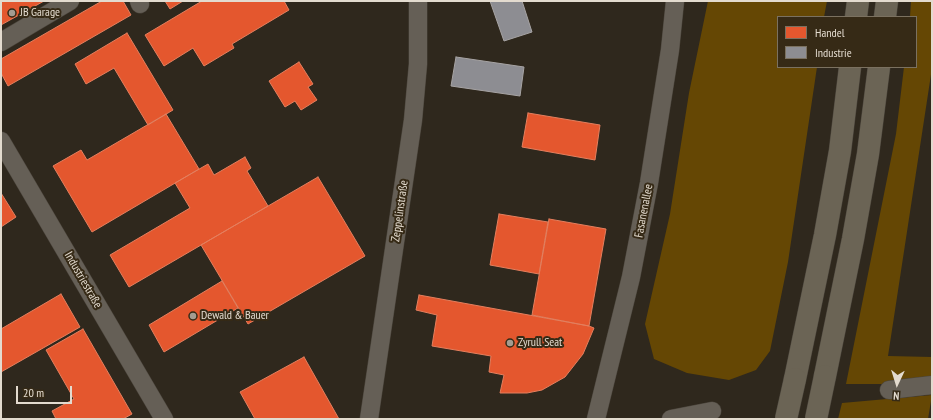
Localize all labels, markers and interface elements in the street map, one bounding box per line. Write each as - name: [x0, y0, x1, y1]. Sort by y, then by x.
- place label: JB Garage: [20, 6, 60, 20]
- marker: JB Garage: [7, 8, 17, 18]
- legend: [777, 16, 917, 68]
- text: Handel: [815, 25, 844, 40]
- text: Industrie: [815, 45, 852, 60]
- street label: Zeppelinstraße: [389, 179, 411, 243]
- street label: Fasanenallee: [632, 183, 656, 239]
- street label: Industriestraße: [61, 249, 105, 311]
- place label: Dewald & Bauer: [201, 309, 269, 323]
- marker: Dewald & Bauer: [188, 311, 198, 321]
- place label: Zyrull Seat: [518, 336, 562, 350]
- marker: Zyrull Seat: [505, 338, 515, 348]
- north arrow: [877, 364, 917, 404]
- scale bar: [18, 378, 74, 404]
- text: 20 m: [23, 385, 44, 400]
- text: N: [893, 389, 900, 403]

